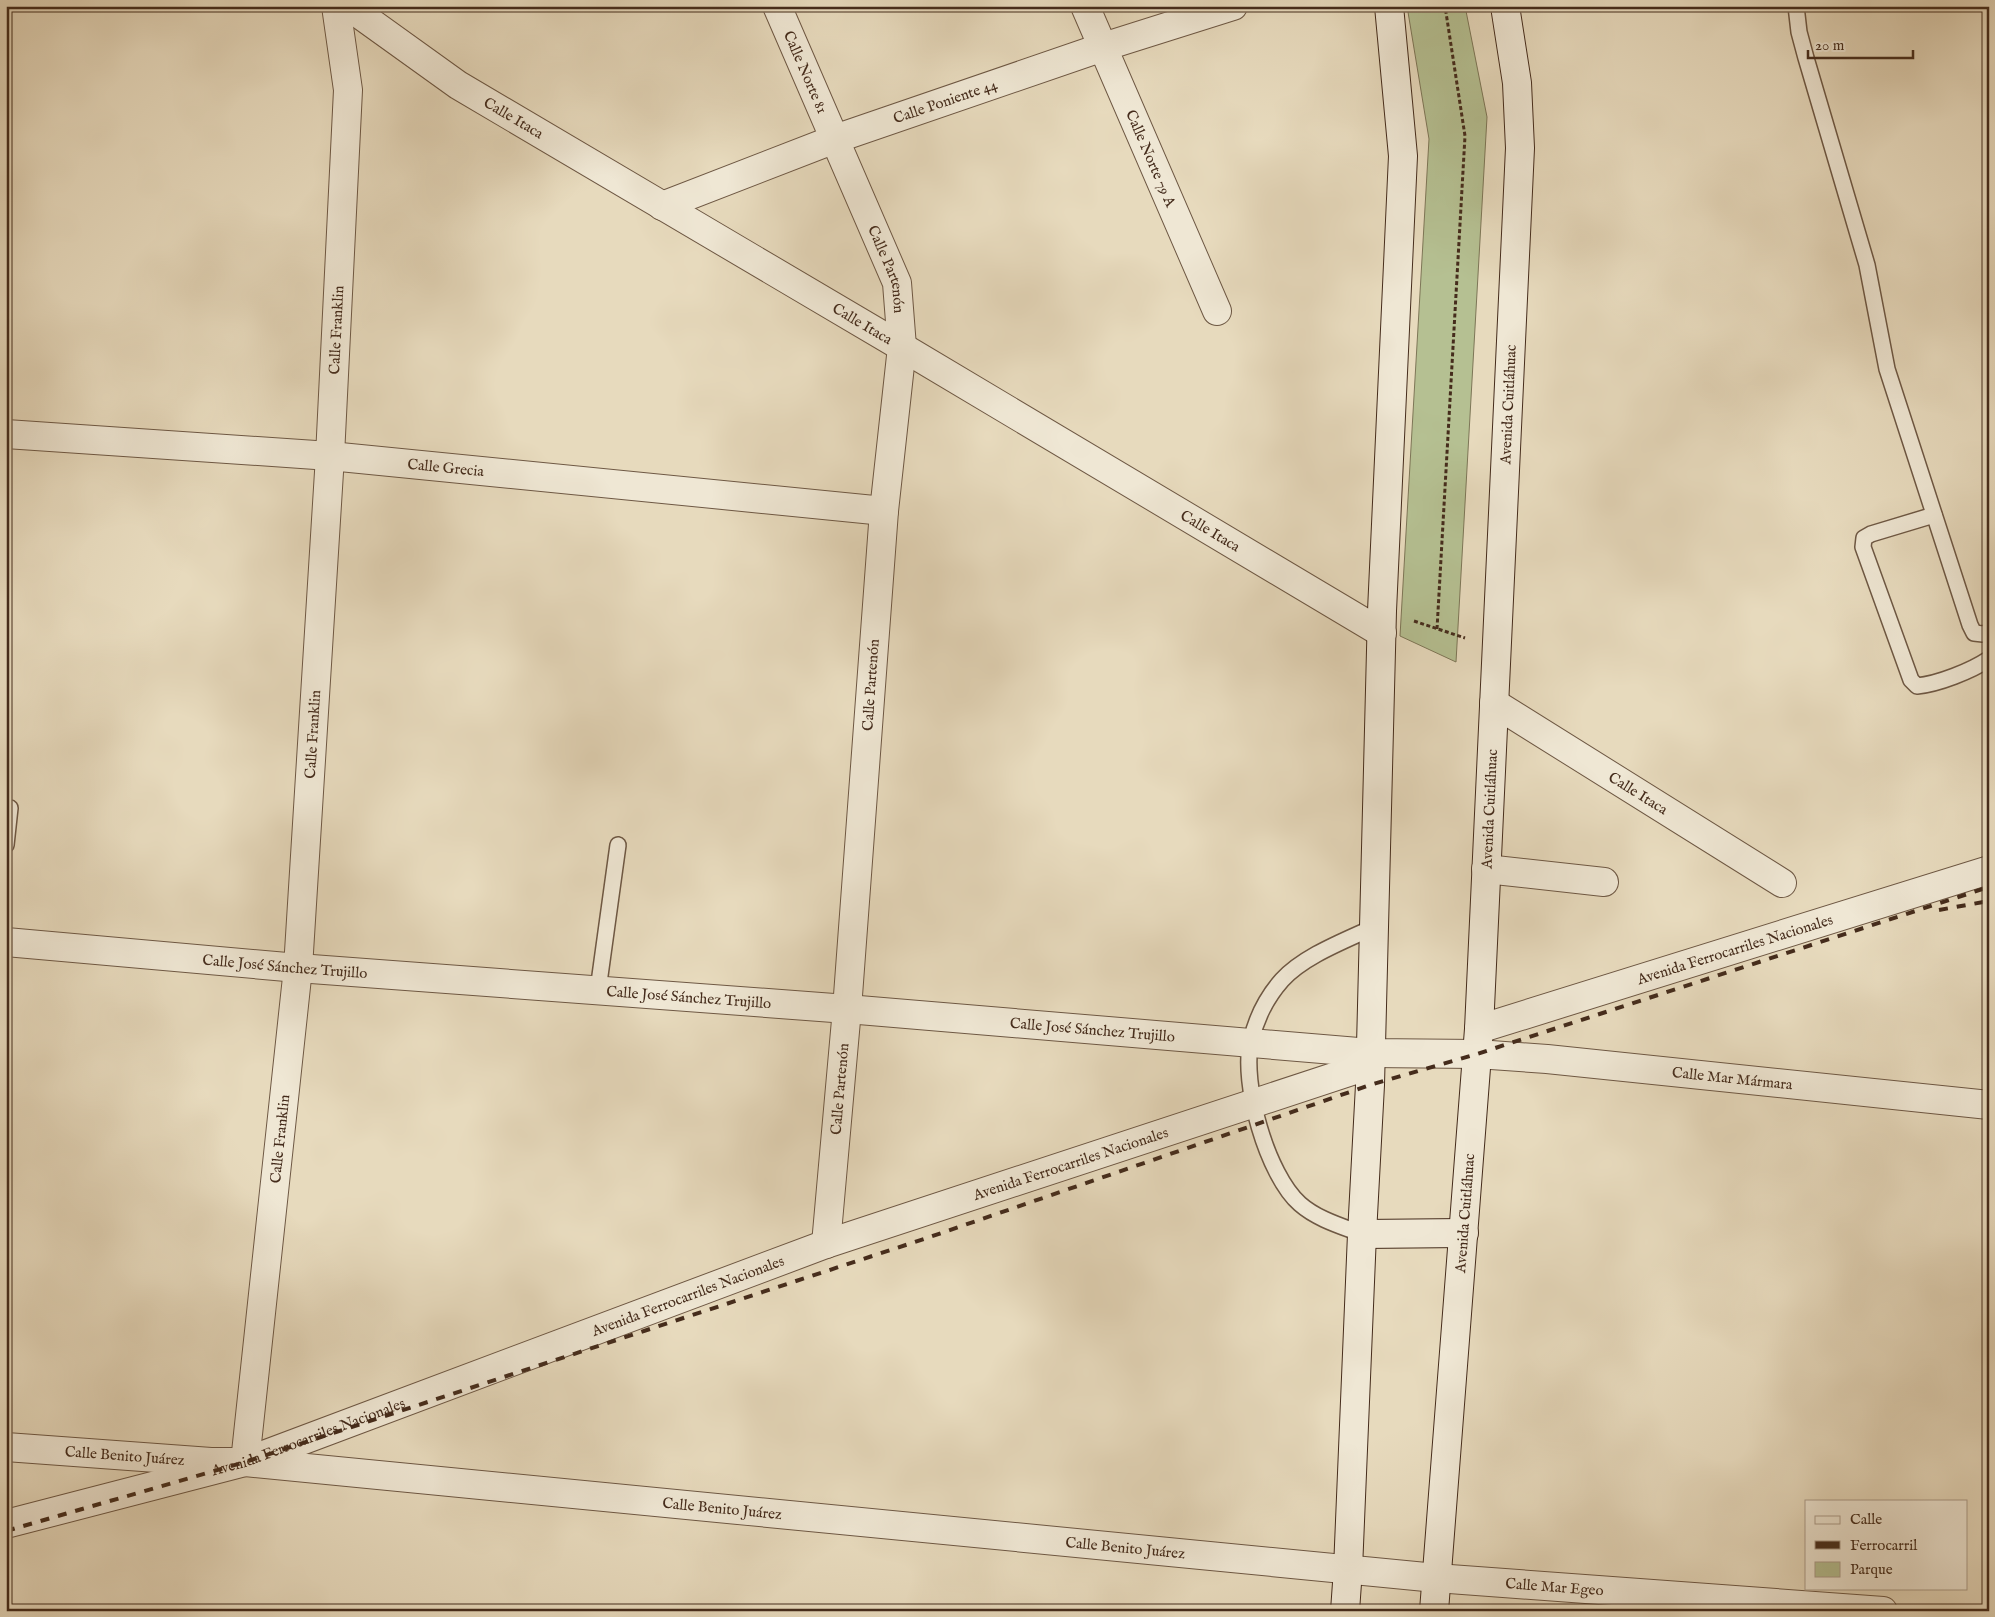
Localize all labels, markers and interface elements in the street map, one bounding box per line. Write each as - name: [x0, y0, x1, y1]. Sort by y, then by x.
- street label: Calle Norte 81: [779, 28, 832, 116]
- scale bar: [1808, 28, 1912, 60]
- text: 20 m: [1815, 36, 1845, 55]
- street label: Calle Poniente 44: [891, 74, 1000, 128]
- street label: Calle Itaca: [480, 93, 547, 143]
- street label: Calle Norte 79 A: [1122, 107, 1181, 211]
- street label: Calle Partenón: [864, 222, 909, 314]
- street label: Calle Franklin: [325, 285, 348, 375]
- street label: Calle Itaca: [829, 299, 896, 349]
- street label: Avenida Cuitláhuac: [1496, 344, 1520, 466]
- street label: Calle Grecia: [407, 454, 485, 481]
- street label: Calle Itaca: [1177, 506, 1244, 556]
- street label: Calle Partenón: [858, 638, 884, 732]
- street label: Calle Franklin: [300, 689, 325, 779]
- street label: Avenida Cuitláhuac: [1477, 749, 1502, 870]
- street label: Calle Itaca: [1605, 767, 1672, 819]
- street label: Avenida Ferrocarriles Nacionales: [1634, 910, 1835, 989]
- street label: Calle José Sánchez Trujillo: [202, 950, 368, 983]
- street label: Calle José Sánchez Trujillo: [606, 982, 772, 1013]
- street label: Calle José Sánchez Trujillo: [1009, 1013, 1176, 1046]
- street label: Calle Partenón: [827, 1042, 853, 1136]
- street label: Calle Mar Mármara: [1671, 1063, 1794, 1094]
- street label: Calle Franklin: [265, 1094, 294, 1184]
- street label: Avenida Ferrocarriles Nacionales: [970, 1123, 1171, 1205]
- street label: Avenida Cuitláhuac: [1451, 1153, 1479, 1275]
- street label: Avenida Ferrocarriles Nacionales: [588, 1251, 787, 1341]
- street label: Avenida Ferrocarriles Nacionales: [209, 1393, 408, 1480]
- street label: Calle Benito Juárez: [64, 1442, 185, 1470]
- street label: Calle Benito Juárez: [661, 1493, 783, 1524]
- legend: [1805, 1500, 1968, 1590]
- text: Calle: [1850, 1510, 1882, 1529]
- street label: Calle Benito Juárez: [1065, 1532, 1186, 1563]
- text: Ferrocarril: [1850, 1536, 1918, 1555]
- text: Parque: [1850, 1560, 1893, 1579]
- street label: Calle Mar Egeo: [1505, 1574, 1604, 1600]

